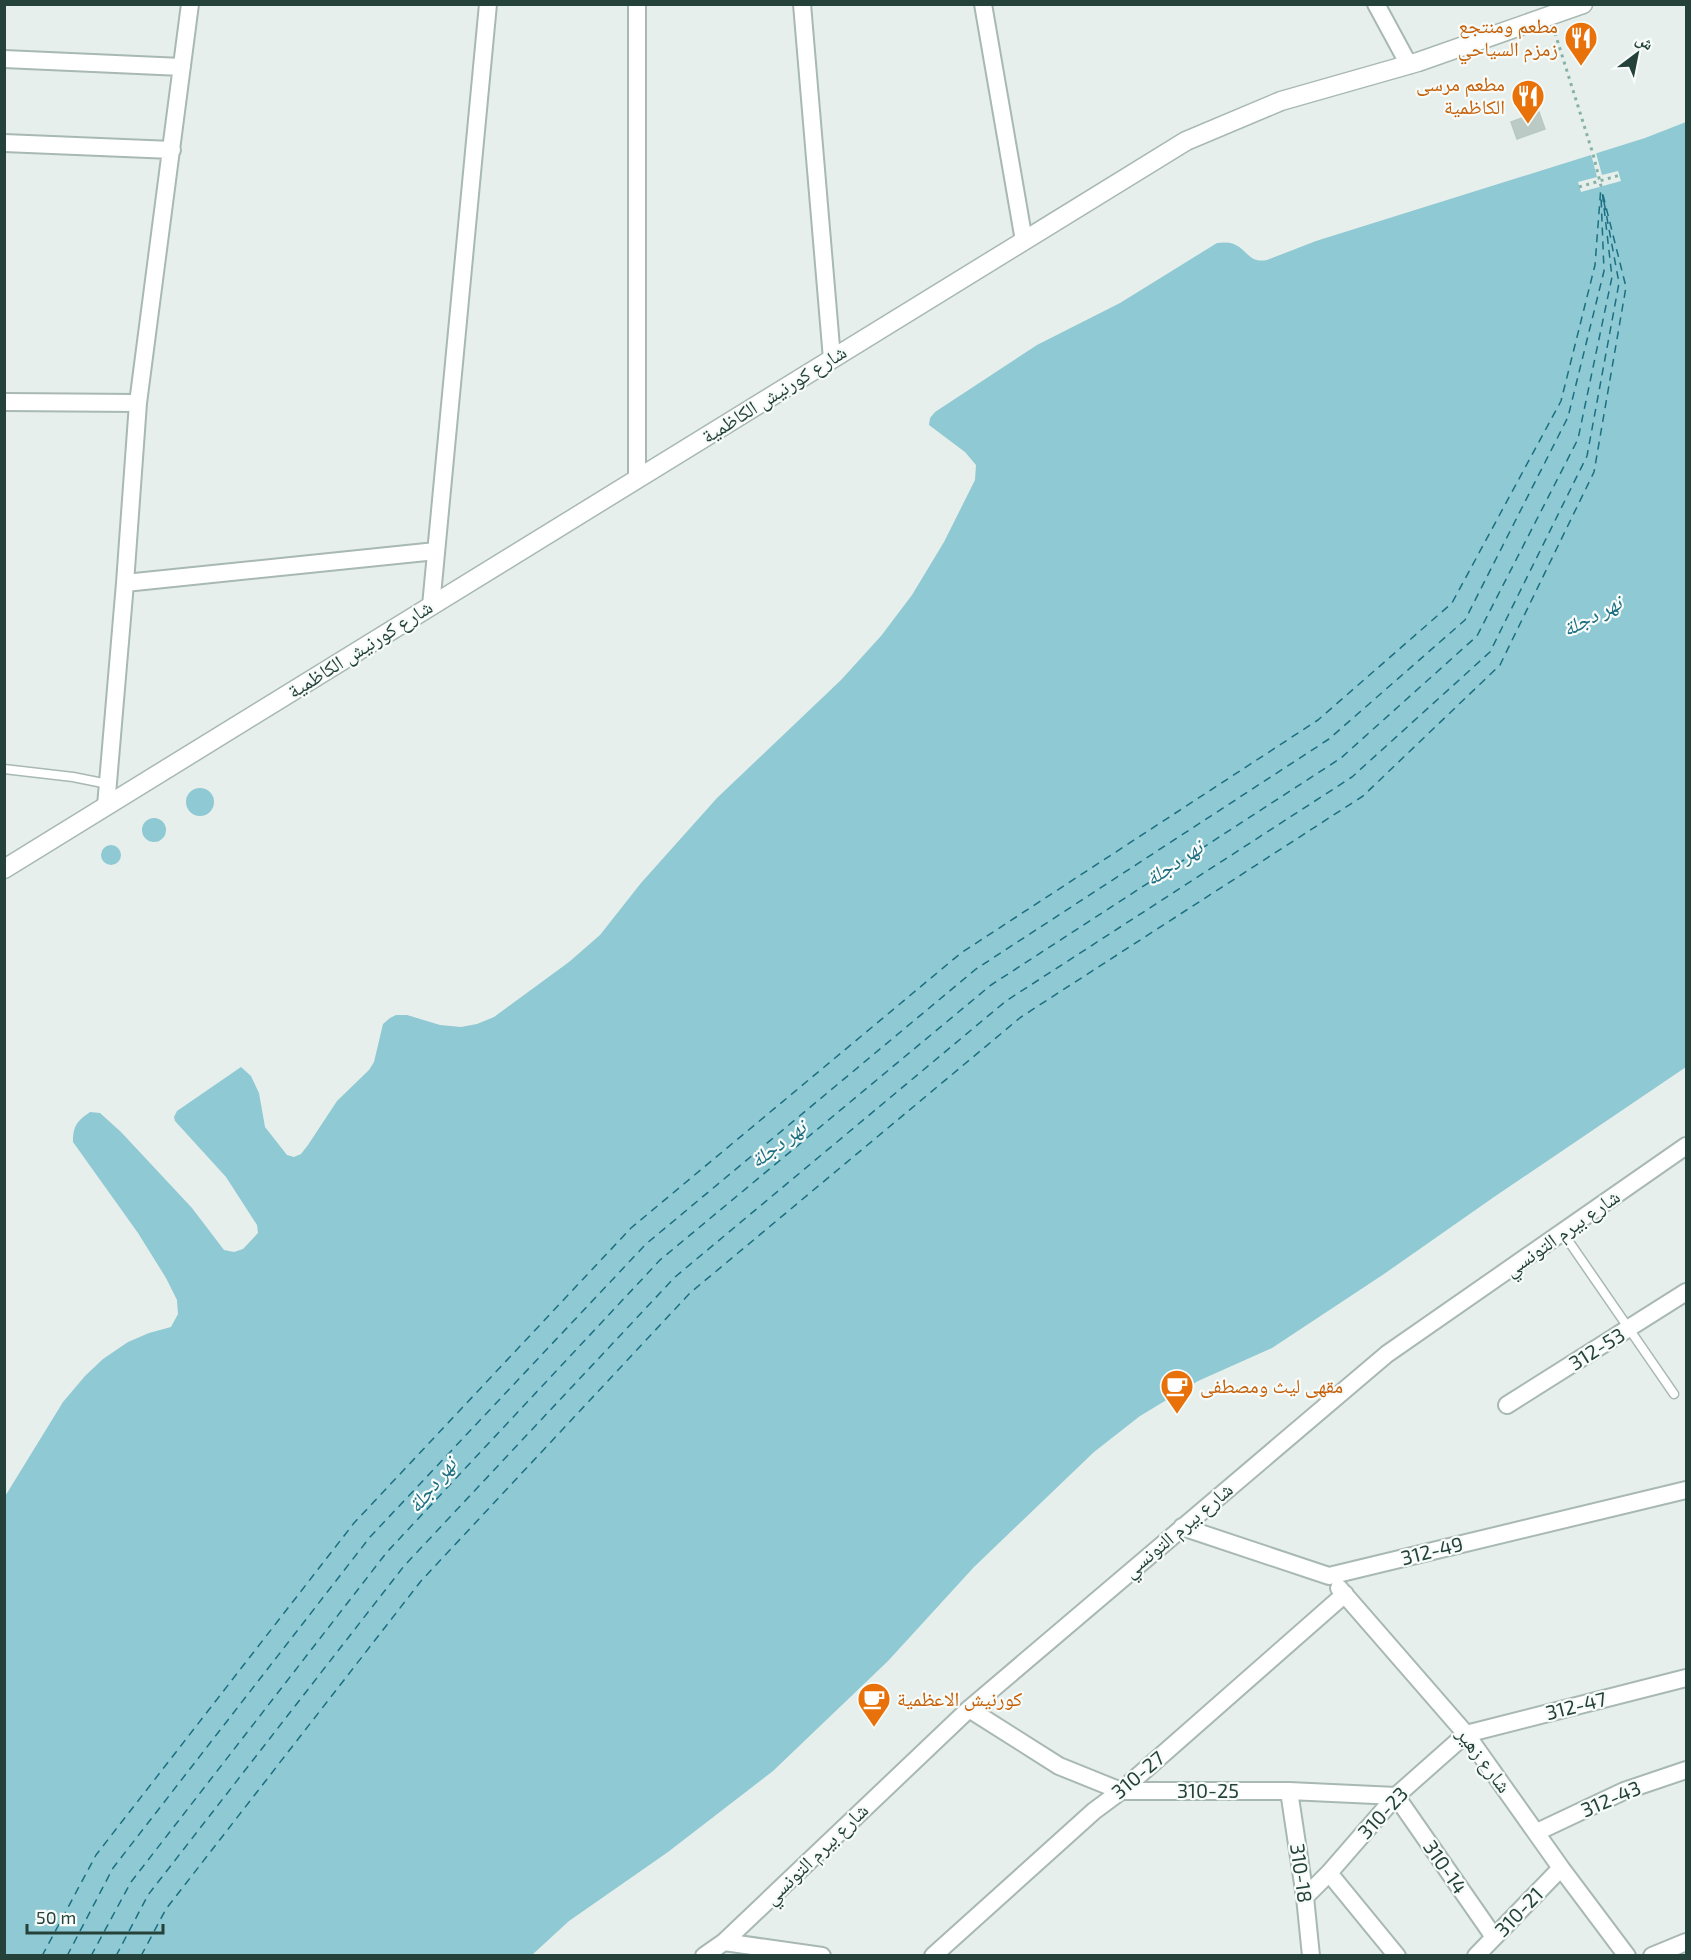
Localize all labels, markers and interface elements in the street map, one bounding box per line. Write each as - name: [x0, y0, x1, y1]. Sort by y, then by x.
- place label: مطعم ومنتجع زمزم السياحي: [1458, 13, 1558, 65]
- restaurant icon: مطعم ومنتجع زمزم السياحي: [1563, 20, 1599, 67]
- north arrow: [1607, 24, 1667, 84]
- text: ش: [1632, 28, 1657, 54]
- place label: مطعم مرسى الكاظمية: [1416, 71, 1505, 118]
- restaurant icon: مطعم مرسى الكاظمية: [1510, 78, 1546, 125]
- street label: شارع كورنيش الكاظمية: [697, 339, 851, 449]
- water label: نهر دجلة: [1557, 587, 1629, 642]
- street label: شارع كورنيش الكاظمية: [283, 594, 437, 704]
- water label: نهر دجلة: [1140, 832, 1210, 891]
- water label: نهر دجلة: [744, 1112, 813, 1173]
- street label: شارع بيرم التونسي: [1499, 1183, 1627, 1285]
- street label: 312-53: [1564, 1322, 1629, 1375]
- cafe icon: مقهى ليث ومصطفى: [1159, 1368, 1195, 1415]
- place label: مقهى ليث ومصطفى: [1200, 1373, 1343, 1398]
- water label: نهر دجلة: [401, 1449, 464, 1517]
- street label: شارع بيرم التونسي: [1118, 1476, 1240, 1586]
- street label: 312-49: [1398, 1531, 1465, 1569]
- cafe icon: كورنيش الاعظمية: [856, 1681, 892, 1728]
- place label: كورنيش الاعظمية: [897, 1686, 1022, 1711]
- street label: 312-47: [1543, 1686, 1609, 1724]
- street label: شارع زهير: [1450, 1721, 1517, 1798]
- street label: 310-27: [1106, 1745, 1169, 1803]
- street label: 312-43: [1577, 1775, 1644, 1821]
- street label: 310-25: [1177, 1778, 1239, 1802]
- street label: 310-23: [1352, 1781, 1412, 1843]
- street label: شارع بيرم التونسي: [758, 1798, 876, 1913]
- street label: 310-14: [1419, 1835, 1473, 1898]
- street label: 310-18: [1286, 1842, 1318, 1904]
- street label: 310-21: [1489, 1882, 1548, 1941]
- scale bar: [27, 1897, 164, 1935]
- text: 50 m: [36, 1906, 76, 1928]

